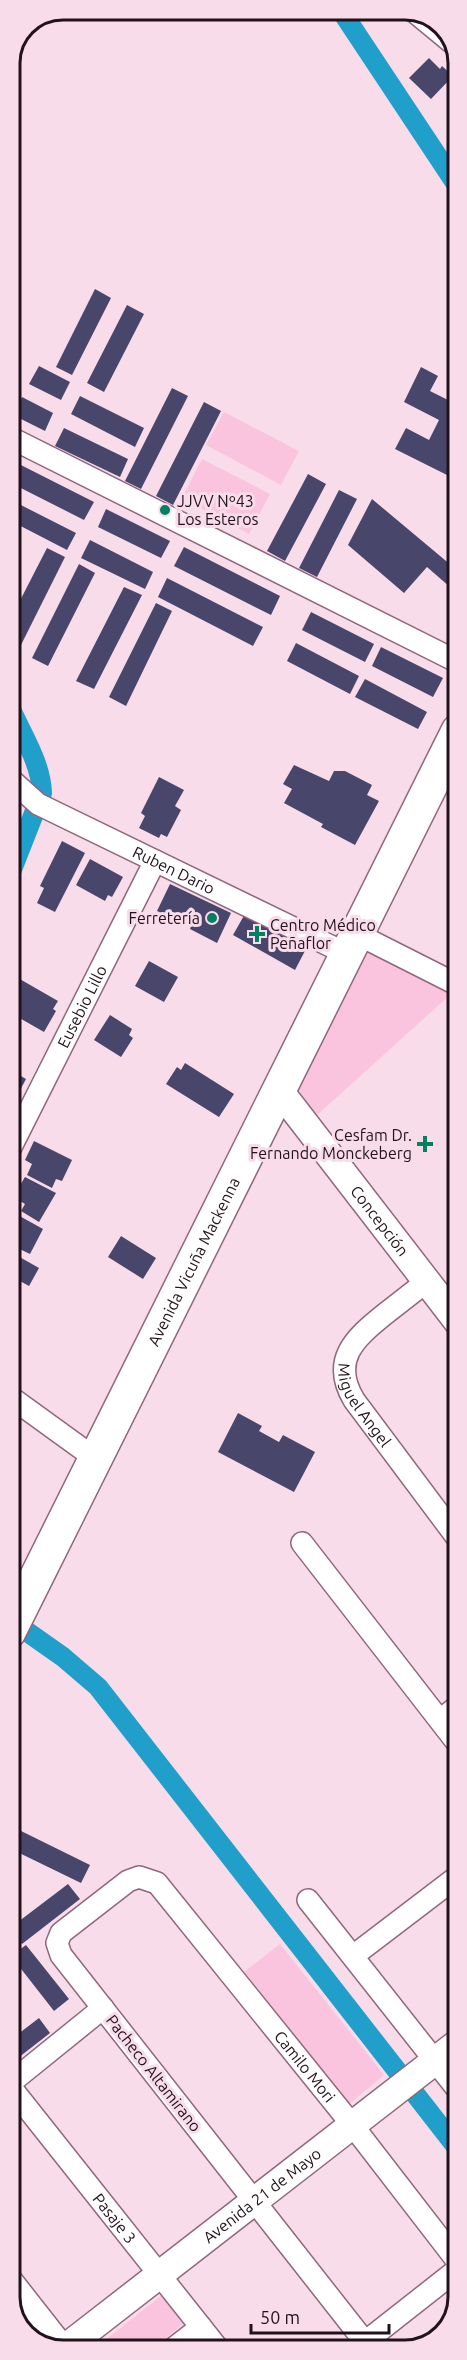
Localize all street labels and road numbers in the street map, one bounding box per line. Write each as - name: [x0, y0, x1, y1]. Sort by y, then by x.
- street label: Ruben Dario: [130, 842, 218, 897]
- street label: Eusebio Lillo: [54, 962, 110, 1051]
- street label: Avenida Vicuña Mackenna: [144, 1174, 243, 1349]
- street label: Concepción: [347, 1182, 413, 1259]
- street label: Miguel Angel: [335, 1363, 395, 1450]
- street label: Pacheco Altamirano: [103, 2011, 205, 2135]
- street label: Camilo Mori: [271, 2027, 339, 2106]
- street label: Avenida 21 de Mayo: [200, 2144, 324, 2246]
- street label: Pasaje 3: [89, 2190, 140, 2247]

